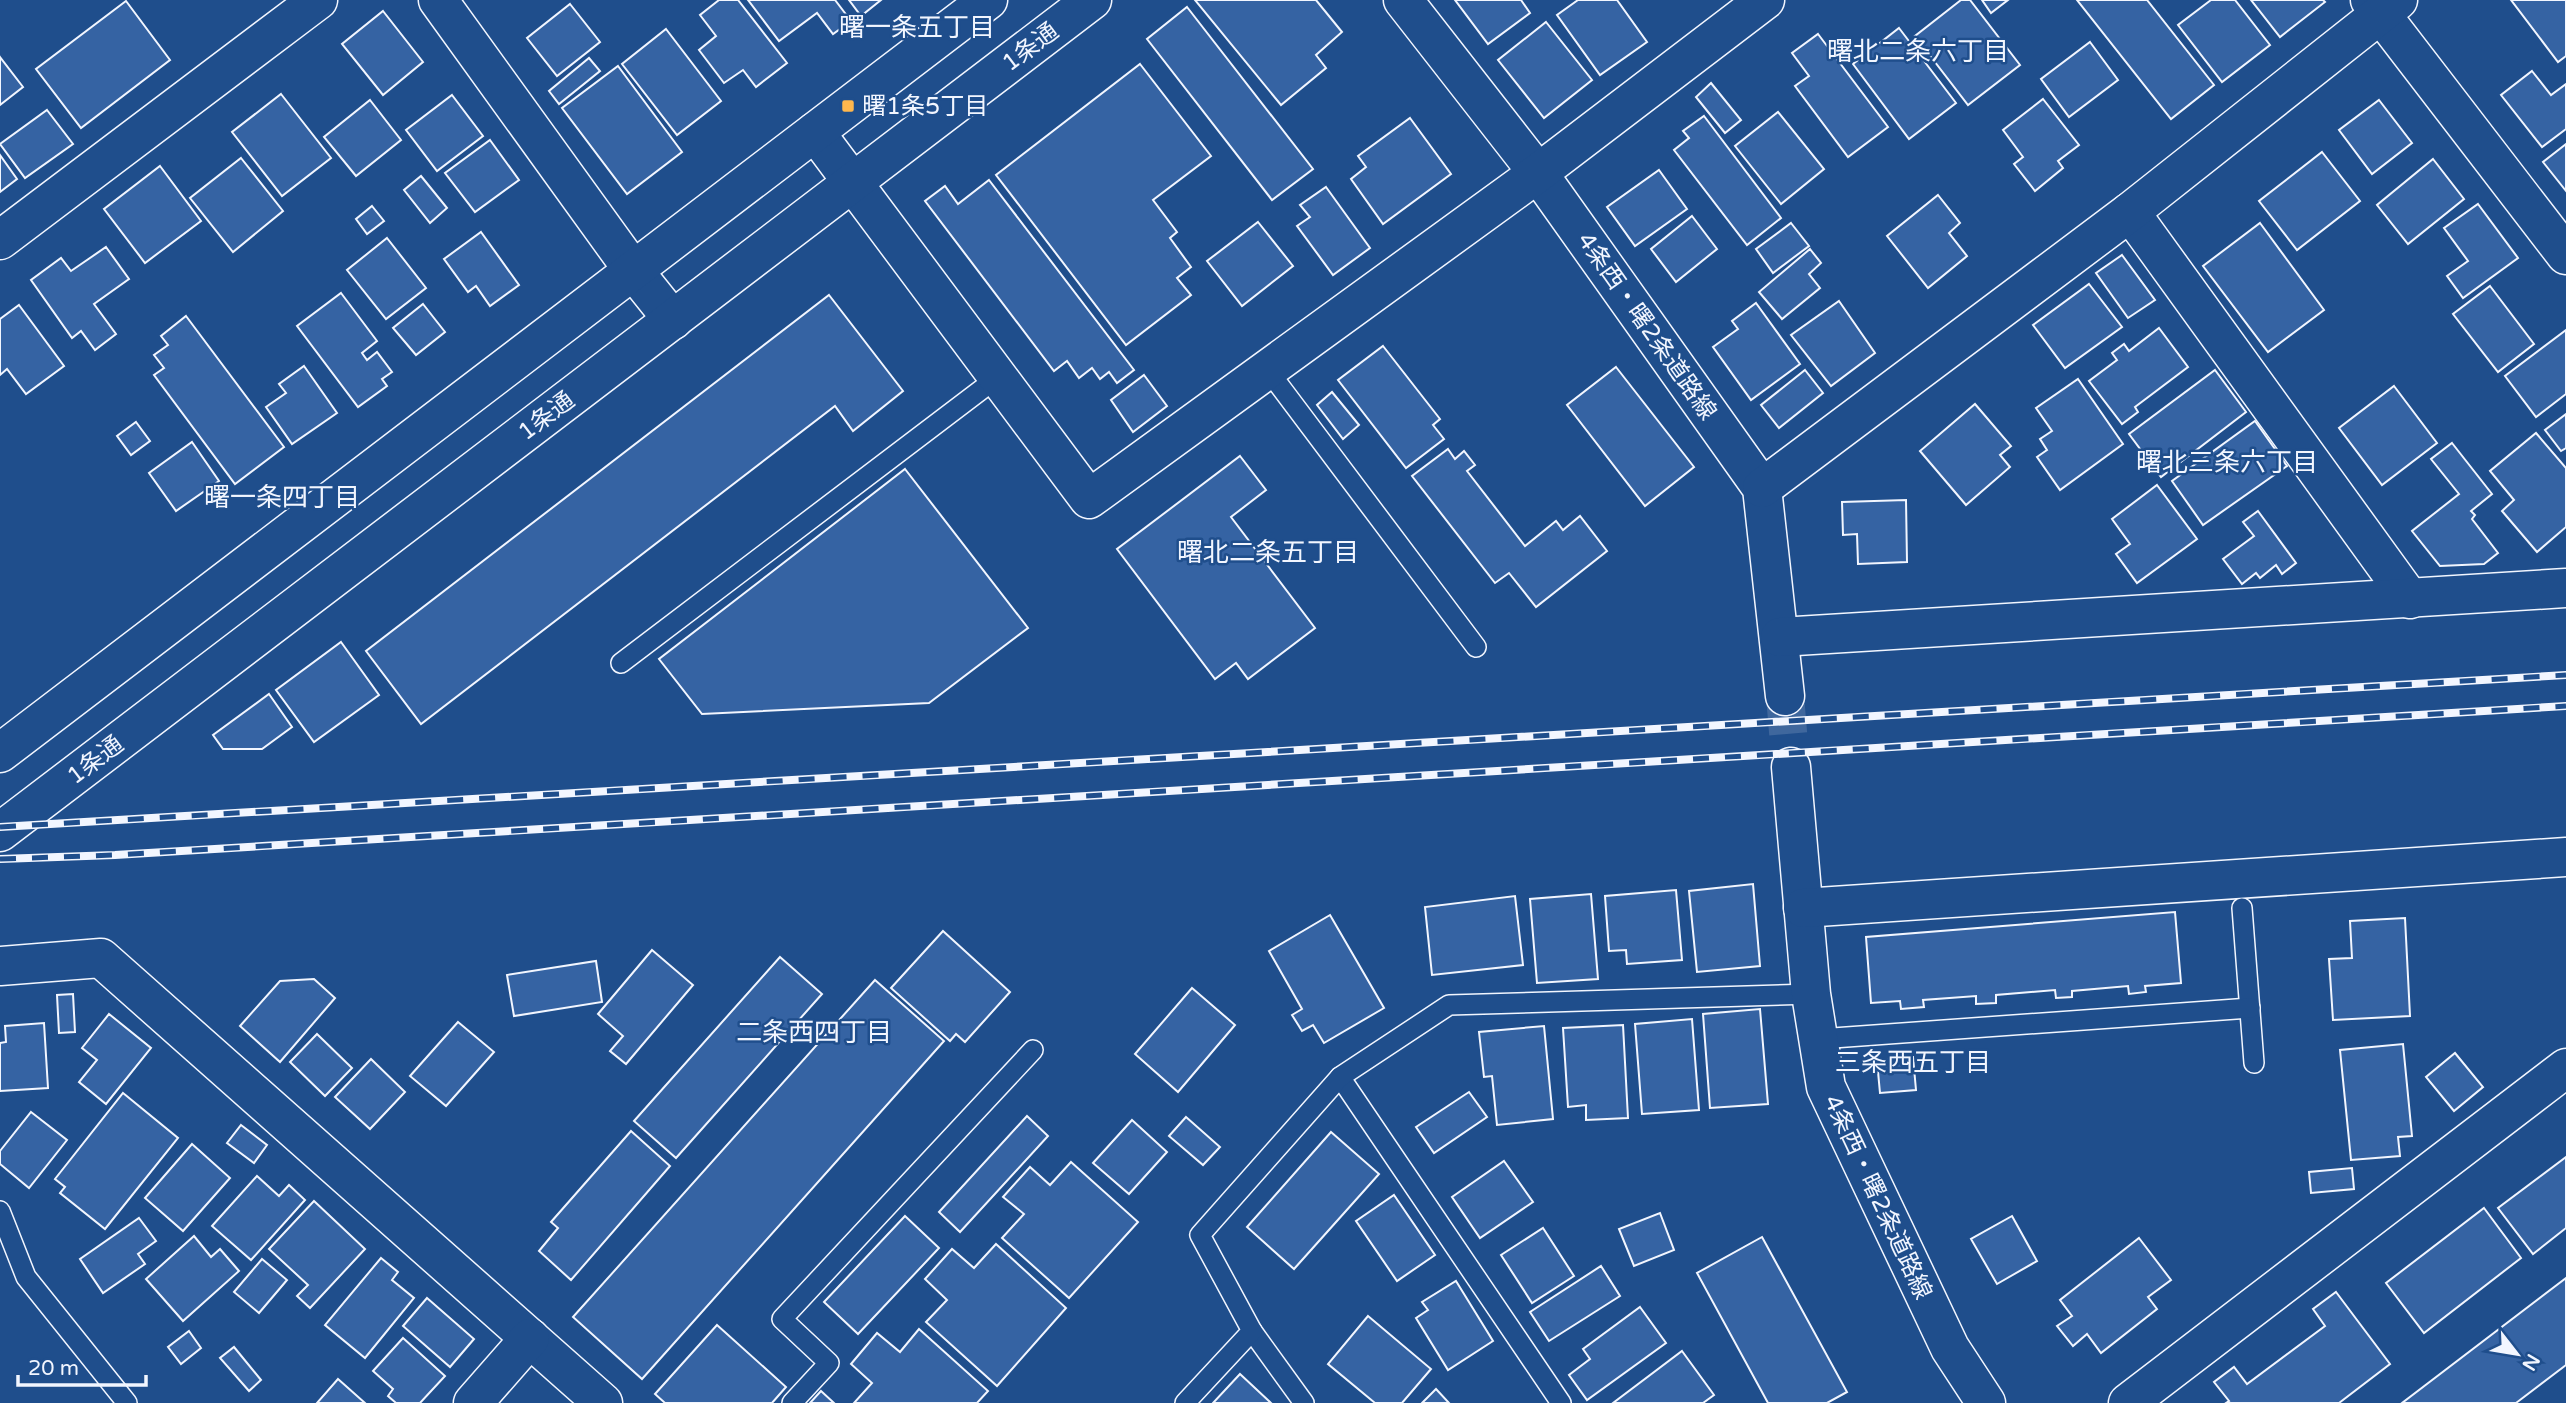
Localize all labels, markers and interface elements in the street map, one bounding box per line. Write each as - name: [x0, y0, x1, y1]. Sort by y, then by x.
- district label: 曙一条五丁目: [839, 12, 995, 43]
- street label: 1条通: [996, 17, 1064, 78]
- district label: 曙北二条六丁目: [1827, 36, 2009, 67]
- place label: 曙1条5丁目: [862, 92, 988, 121]
- marker: 曙1条5丁目: [840, 98, 856, 114]
- street label: 4条西・曙2条道路線: [1571, 227, 1722, 426]
- street label: 1条通: [512, 386, 580, 447]
- district label: 曙北三条六丁目: [2136, 447, 2318, 478]
- district label: 曙一条四丁目: [204, 482, 360, 513]
- district label: 曙北二条五丁目: [1177, 537, 1359, 568]
- street label: 1条通: [61, 730, 129, 791]
- district label: 二条西四丁目: [736, 1017, 892, 1048]
- district label: 三条西五丁目: [1835, 1047, 1991, 1078]
- street label: 4条西・曙2条道路線: [1817, 1090, 1938, 1304]
- north arrow: [2482, 1319, 2552, 1389]
- scale bar: [18, 1344, 145, 1388]
- text: N: [2517, 1350, 2544, 1374]
- text: 20 m: [28, 1356, 79, 1381]

